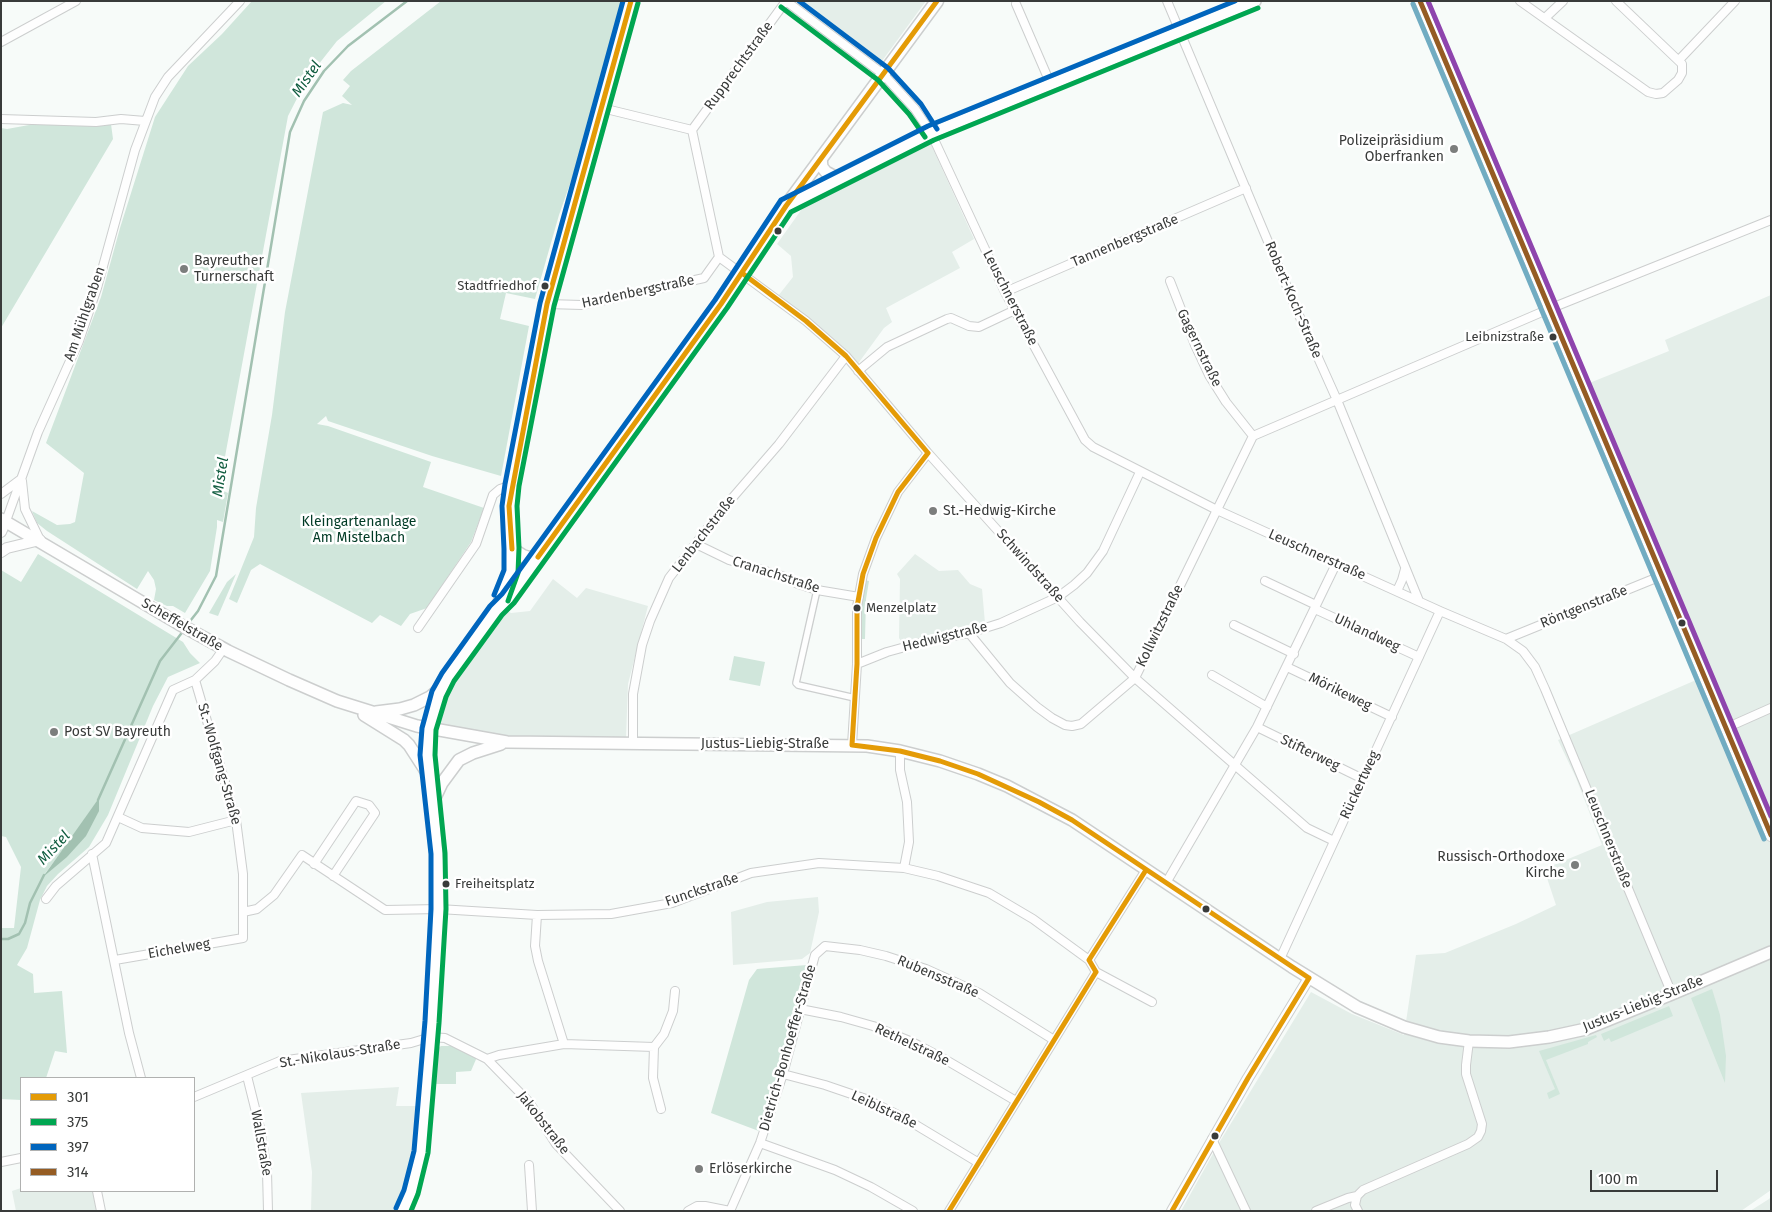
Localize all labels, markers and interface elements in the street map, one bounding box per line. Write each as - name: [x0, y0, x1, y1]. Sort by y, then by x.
- street label: Rupprechtstraße: [701, 18, 777, 114]
- water label: Mistel: [288, 58, 326, 100]
- place label: Polizeipräsidium Oberfranken: [1339, 133, 1444, 166]
- marker: Polizeipräsidium Oberfranken: [1448, 143, 1460, 155]
- street label: Tannenbergstraße: [1069, 211, 1181, 271]
- unlabelled marker: [773, 226, 783, 236]
- street label: Robert-Koch-Straße: [1261, 239, 1325, 361]
- street label: Leuschnerstraße: [979, 247, 1041, 349]
- place label: Bayreuther Turnerschaft: [194, 253, 274, 286]
- marker: Bayreuther Turnerschaft: [178, 263, 190, 275]
- street label: Am Mühlgraben: [61, 264, 109, 364]
- street label: Hardenbergstraße: [580, 272, 696, 312]
- place label: Stadtfriedhof: [457, 278, 536, 294]
- marker: Stadtfriedhof: [540, 281, 550, 291]
- street label: Gagernstraße: [1173, 306, 1225, 390]
- place label: Leibnizstraße: [1465, 329, 1544, 345]
- marker: Leibnizstraße: [1548, 332, 1558, 342]
- water label: Mistel: [209, 456, 233, 498]
- street label: Lenbachstraße: [669, 492, 739, 576]
- place label: St.-Hedwig-Kirche: [943, 503, 1056, 519]
- marker: St.-Hedwig-Kirche: [927, 505, 939, 517]
- park label: Kleingartenanlage Am Mistelbach: [302, 514, 416, 546]
- street label: Schwindstraße: [993, 526, 1067, 606]
- street label: Leuschnerstraße: [1266, 526, 1368, 584]
- street label: Cranachstraße: [730, 553, 822, 597]
- street label: Kollwitzstraße: [1133, 582, 1187, 670]
- street label: Röntgenstraße: [1538, 582, 1630, 632]
- street label: Scheffelstraße: [138, 595, 226, 655]
- place label: Menzelplatz: [866, 600, 936, 616]
- marker: Menzelplatz: [852, 603, 862, 613]
- street label: Uhlandweg: [1331, 610, 1403, 656]
- street label: Hedwigstraße: [901, 618, 989, 656]
- unlabelled marker: [1677, 618, 1687, 628]
- street label: Mörikeweg: [1306, 670, 1374, 714]
- street label: St.-Wolfgang-Straße: [194, 701, 244, 827]
- place label: Post SV Bayreuth: [64, 724, 171, 740]
- marker: Post SV Bayreuth: [48, 726, 60, 738]
- street label: Stifterweg: [1277, 731, 1343, 775]
- street label: Justus-Liebig-Straße: [701, 736, 829, 752]
- street label: Rückertweg: [1337, 748, 1383, 822]
- street label: Leuschnerstraße: [1581, 787, 1635, 891]
- water label: Mistel: [34, 827, 74, 869]
- place label: Russisch-Orthodoxe Kirche: [1437, 849, 1565, 882]
- marker: Russisch-Orthodoxe Kirche: [1569, 859, 1581, 871]
- street label: Funckstraße: [663, 870, 741, 910]
- place label: Freiheitsplatz: [455, 876, 534, 892]
- marker: Freiheitsplatz: [441, 879, 451, 889]
- unlabelled marker: [1201, 904, 1211, 914]
- street label: Eichelweg: [147, 935, 211, 963]
- street label: Rubensstraße: [895, 952, 981, 1002]
- street label: Dietrich-Bonhoeffer-Straße: [756, 963, 820, 1133]
- street label: Justus-Liebig-Straße: [1580, 972, 1706, 1036]
- street label: Rethelstraße: [872, 1020, 952, 1070]
- street label: St.-Nikolaus-Straße: [278, 1036, 402, 1072]
- legend: [20, 1077, 195, 1192]
- street label: Leiblstraße: [848, 1087, 920, 1133]
- text: 301: [67, 1088, 89, 1106]
- street label: Jakobstraße: [513, 1088, 573, 1158]
- street label: Wallstraße: [247, 1109, 275, 1177]
- text: 375: [67, 1113, 88, 1131]
- unlabelled marker: [1210, 1131, 1220, 1141]
- text: 397: [67, 1138, 89, 1156]
- scale bar: [1592, 1160, 1720, 1192]
- place label: Erlöserkirche: [709, 1161, 792, 1177]
- text: 314: [67, 1163, 89, 1181]
- marker: Erlöserkirche: [693, 1163, 705, 1175]
- text: 100 m: [1598, 1170, 1638, 1188]

